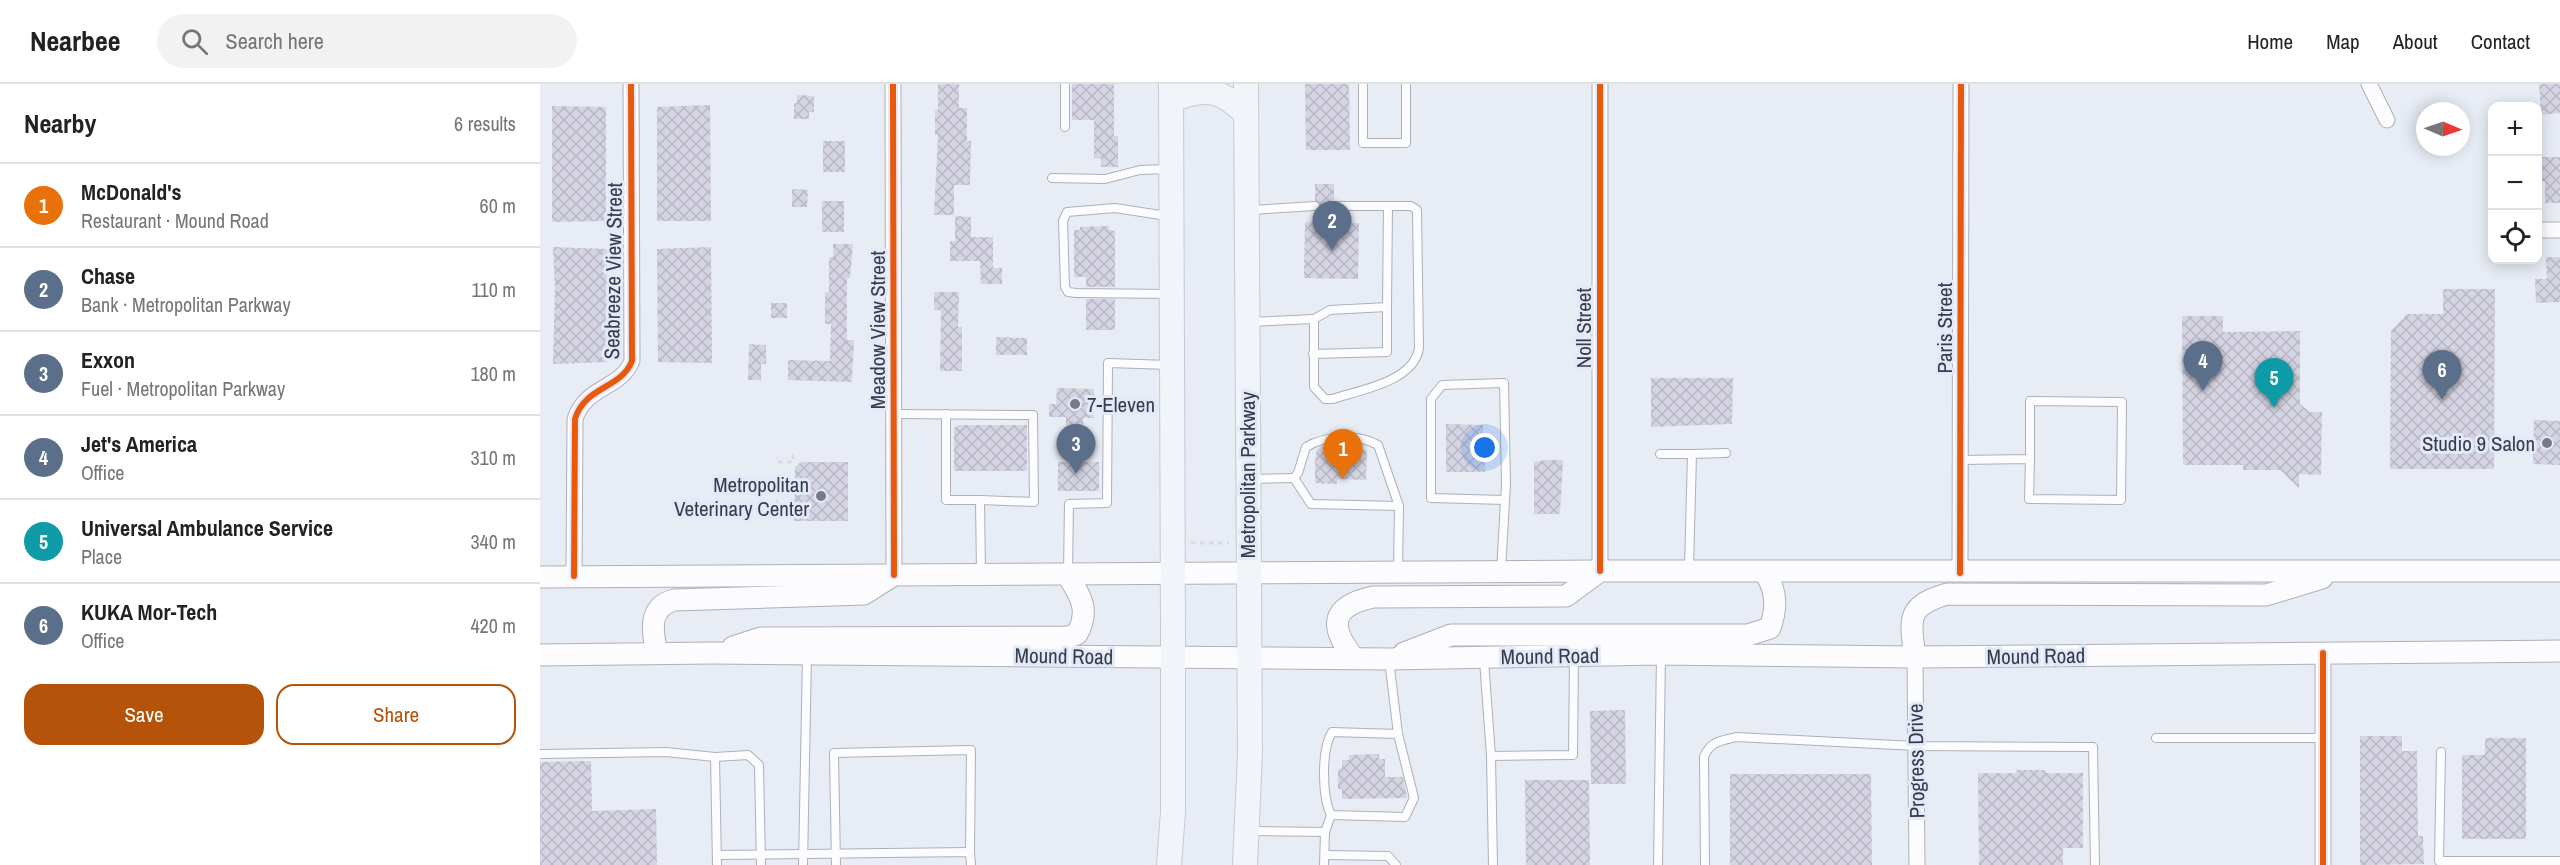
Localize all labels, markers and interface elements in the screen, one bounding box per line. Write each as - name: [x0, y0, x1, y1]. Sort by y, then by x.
- search box: [157, 14, 577, 68]
- text: Nearbee: [30, 22, 121, 60]
- icon: search: [178, 25, 211, 58]
- text: Search here: [226, 26, 324, 56]
- text: Home: [2247, 27, 2293, 56]
- text: Map: [2326, 27, 2360, 56]
- text: About: [2393, 27, 2438, 56]
- text: Contact: [2471, 27, 2530, 56]
- north arrow: [2416, 102, 2470, 156]
- map controls: [2488, 102, 2542, 264]
- button: +: [2488, 102, 2542, 156]
- text: Nearby: [24, 106, 96, 141]
- text: 6 results: [454, 110, 516, 137]
- button: −: [2488, 156, 2542, 210]
- text: McDonald's: [81, 177, 182, 207]
- street label: Seabreeze View Street: [597, 182, 629, 360]
- text: 1: [39, 192, 48, 219]
- text: 60 m: [480, 192, 516, 219]
- pin: 2: [1312, 202, 1352, 251]
- text: Restaurant · Mound Road: [81, 207, 269, 234]
- button: locate: [2488, 210, 2542, 264]
- street label: Meadow View Street: [863, 250, 892, 409]
- text: Chase: [81, 261, 135, 291]
- text: 2: [39, 276, 48, 303]
- text: 110 m: [472, 276, 516, 303]
- street label: Paris Street: [1930, 282, 1959, 373]
- street label: Noll Street: [1569, 288, 1598, 368]
- text: Bank · Metropolitan Parkway: [81, 291, 291, 318]
- pin: 4: [2184, 342, 2222, 391]
- text: Exxon: [81, 345, 135, 375]
- pin: 6: [2422, 350, 2462, 400]
- pin: 5: [2254, 358, 2294, 408]
- text: 3: [39, 360, 48, 387]
- text: 180 m: [470, 360, 516, 387]
- text: Fuel · Metropolitan Parkway: [81, 375, 285, 402]
- place label: 7-Eleven: [1087, 390, 1155, 419]
- street label: Metropolitan Parkway: [1233, 391, 1262, 558]
- marker: 7-Eleven: [1068, 397, 1082, 411]
- pin: 3: [1056, 424, 1096, 474]
- text: Jet's America: [81, 429, 197, 459]
- place label: Studio 9 Salon: [2422, 429, 2535, 458]
- pin: 1: [1324, 430, 1362, 479]
- your location: [1470, 433, 1499, 462]
- marker: Studio 9 Salon: [2540, 436, 2554, 450]
- text: 4: [39, 444, 48, 471]
- text: 310 m: [470, 444, 516, 471]
- text: Office: [81, 459, 124, 486]
- place label: Metropolitan Veterinary Center: [674, 470, 809, 523]
- marker: Metropolitan Veterinary Center: [814, 489, 828, 503]
- text: Universal Ambulance Service: [81, 513, 333, 543]
- text: 5: [39, 528, 48, 555]
- text: 340 m: [470, 528, 516, 555]
- text: Place: [81, 543, 122, 570]
- text: KUKA Mor-Tech: [81, 597, 217, 627]
- text: 6: [39, 612, 48, 639]
- text: 420 m: [470, 612, 516, 639]
- text: Office: [81, 627, 124, 654]
- street label: Mound Road: [1014, 641, 1114, 671]
- street label: Mound Road: [1500, 641, 1600, 671]
- street label: Mound Road: [1986, 641, 2086, 671]
- button: Save: [24, 684, 264, 745]
- button: Share: [276, 684, 516, 745]
- street label: Progress Drive: [1901, 703, 1931, 819]

